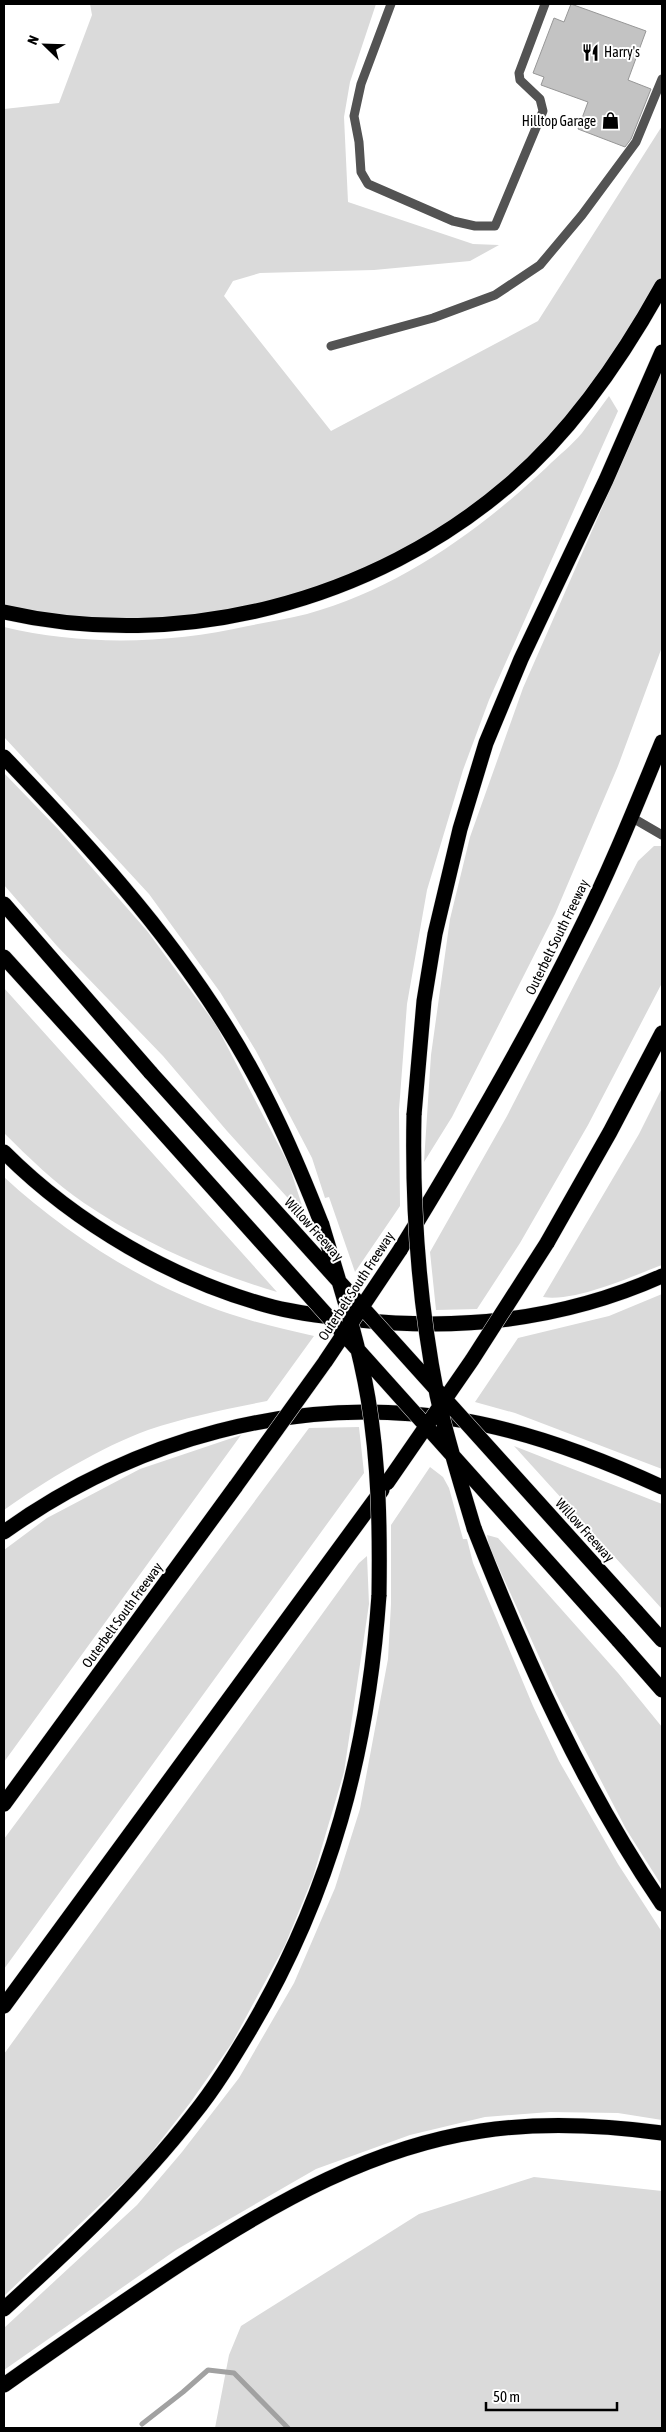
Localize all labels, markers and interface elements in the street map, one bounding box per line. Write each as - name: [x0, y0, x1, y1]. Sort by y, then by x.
- north arrow: [20, 20, 70, 70]
- text: N: [24, 33, 42, 47]
- restaurant icon: Harry's: [580, 42, 600, 62]
- place label: Harry's: [604, 44, 640, 60]
- shop icon: Hilltop Garage: [600, 111, 620, 131]
- place label: Hilltop Garage: [522, 113, 596, 129]
- street label: Outerbelt South Freeway: [522, 876, 592, 997]
- street label: Willow Freeway: [281, 1194, 347, 1264]
- street label: Outerbelt South Freeway: [315, 1228, 397, 1343]
- street label: Willow Freeway: [552, 1495, 618, 1565]
- street label: Outerbelt South Freeway: [78, 1559, 166, 1671]
- scale bar: [486, 2380, 617, 2412]
- text: 50 m: [493, 2388, 520, 2405]

